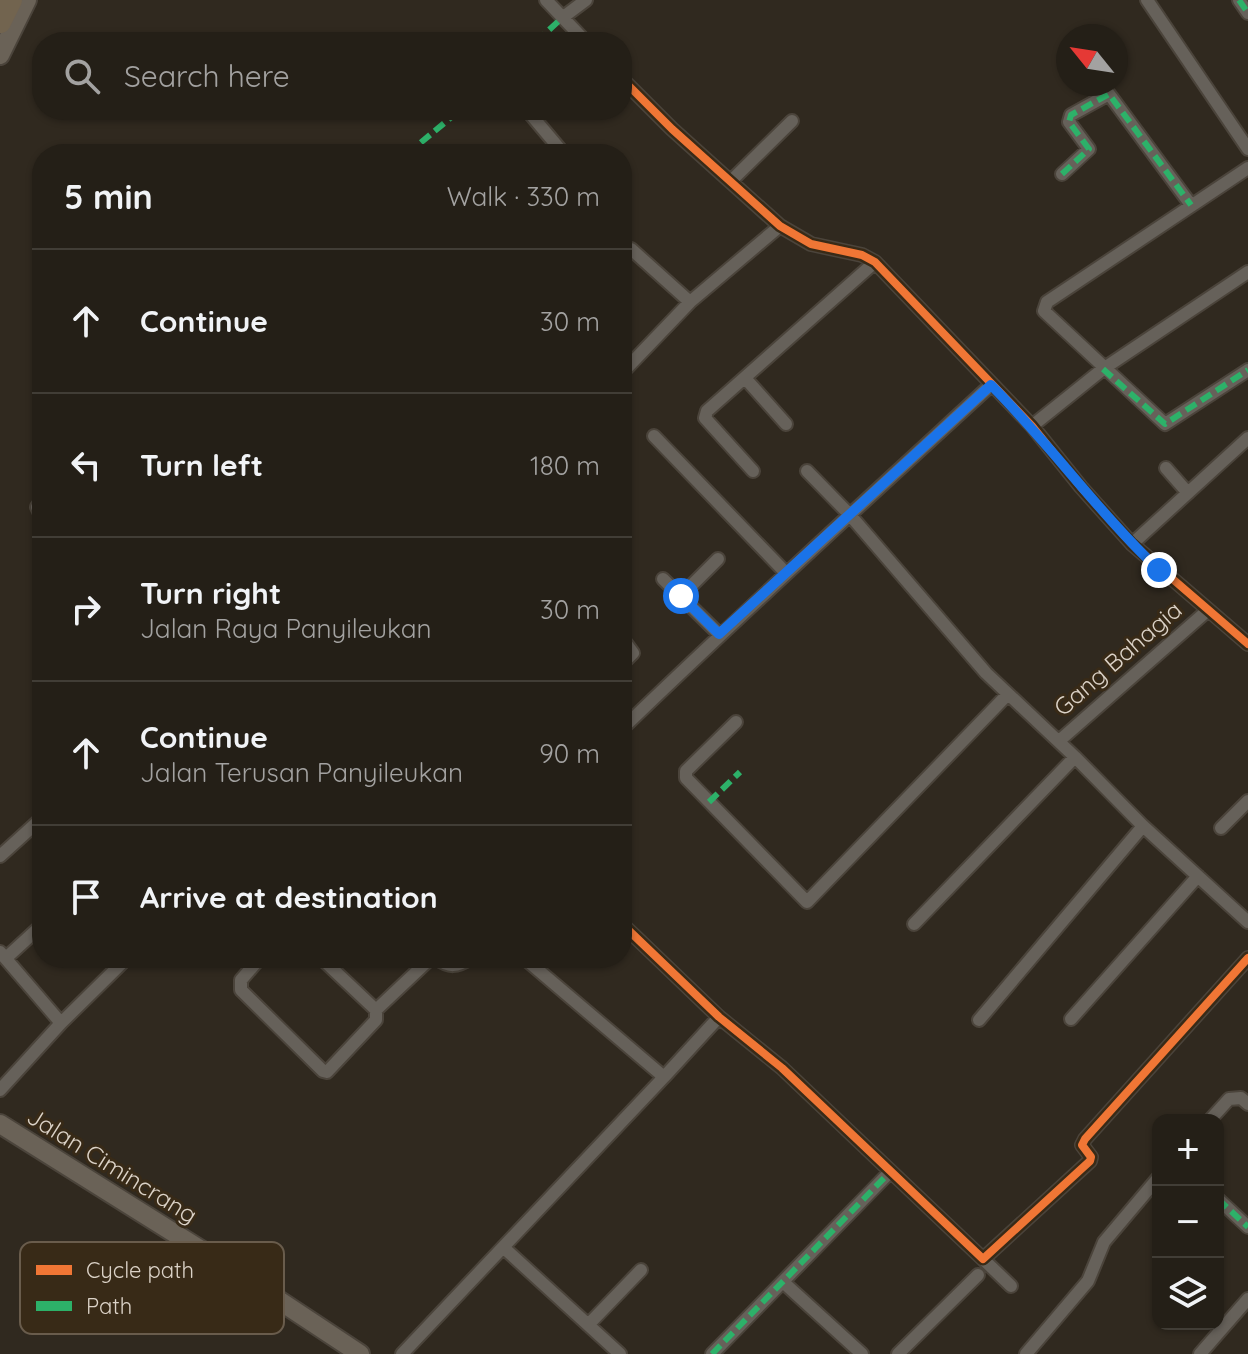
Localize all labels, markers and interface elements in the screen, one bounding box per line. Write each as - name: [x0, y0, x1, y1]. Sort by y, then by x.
- north arrow: [1056, 24, 1128, 96]
- search box: [32, 32, 632, 120]
- icon: search: [60, 54, 104, 98]
- text: Search here: [124, 57, 290, 95]
- text: 5 min: [64, 175, 153, 218]
- text: Walk · 330 m: [447, 180, 600, 213]
- icon: ahead: [64, 299, 108, 343]
- text: Continue: [140, 302, 268, 340]
- text: 30 m: [540, 305, 600, 338]
- icon: left: [64, 443, 108, 487]
- text: Turn left: [140, 446, 263, 484]
- text: 180 m: [530, 449, 600, 482]
- route end: [1141, 552, 1177, 588]
- text: Turn right: [140, 574, 281, 612]
- route start: [663, 578, 699, 614]
- icon: right: [64, 587, 108, 631]
- text: 30 m: [540, 593, 600, 626]
- street label: Gang Bahagia: [1047, 594, 1188, 722]
- text: Jalan Raya Panyileukan: [140, 612, 432, 645]
- text: Continue: [140, 718, 268, 756]
- icon: ahead: [64, 731, 108, 775]
- text: 90 m: [539, 737, 600, 770]
- text: Jalan Terusan Panyileukan: [140, 756, 463, 789]
- icon: arrive: [64, 875, 108, 919]
- text: Arrive at destination: [140, 878, 438, 916]
- street label: Jalan Cimincrang: [22, 1101, 203, 1230]
- map controls: [1152, 1114, 1224, 1330]
- button: +: [1152, 1114, 1224, 1186]
- button: −: [1152, 1186, 1224, 1258]
- legend: [20, 1242, 284, 1334]
- text: Cycle path: [86, 1256, 194, 1284]
- button: layers: [1152, 1258, 1224, 1330]
- text: Path: [86, 1292, 132, 1320]

